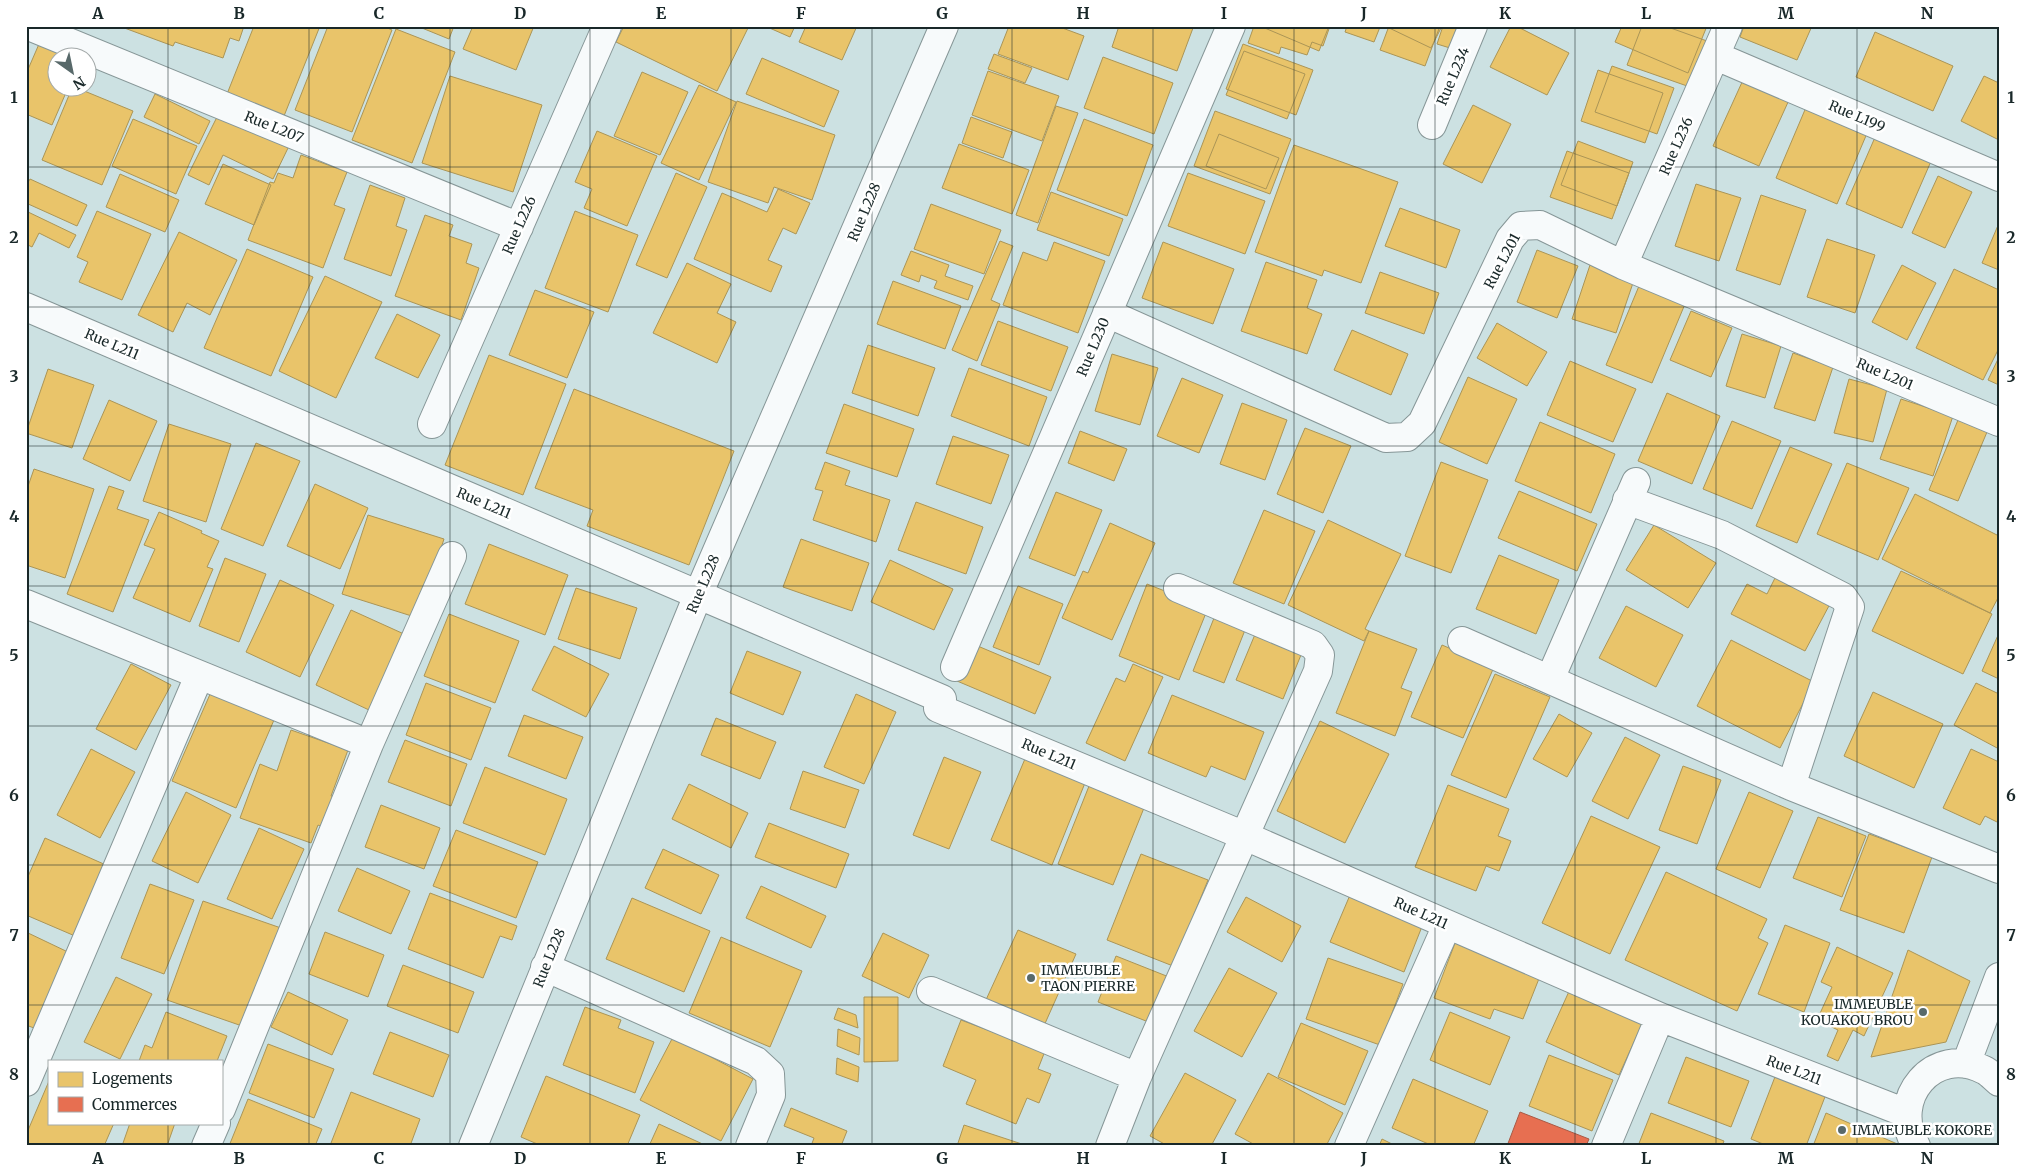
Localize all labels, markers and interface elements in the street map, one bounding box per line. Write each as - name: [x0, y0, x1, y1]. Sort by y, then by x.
- text: A: [91, 3, 104, 23]
- text: B: [233, 3, 245, 23]
- text: C: [374, 3, 384, 23]
- text: D: [514, 3, 526, 23]
- text: E: [656, 3, 667, 23]
- text: F: [796, 3, 806, 23]
- text: G: [936, 3, 948, 23]
- text: H: [1076, 3, 1090, 23]
- text: I: [1221, 3, 1227, 23]
- text: J: [1360, 3, 1367, 23]
- text: K: [1499, 3, 1511, 23]
- text: L: [1641, 3, 1651, 23]
- text: M: [1778, 3, 1795, 23]
- text: N: [1921, 3, 1934, 23]
- street label: Rue L234: [1433, 44, 1474, 108]
- north arrow: [48, 48, 98, 98]
- text: N: [70, 72, 89, 93]
- text: 1: [10, 87, 18, 107]
- text: 1: [2007, 87, 2015, 107]
- street label: Rue L199: [1826, 96, 1888, 136]
- street label: Rue L207: [242, 107, 306, 147]
- street label: Rue L236: [1655, 114, 1697, 178]
- street label: Rue L228: [844, 180, 884, 244]
- street label: Rue L226: [498, 193, 540, 257]
- text: 2: [9, 227, 19, 247]
- text: 2: [2006, 227, 2016, 247]
- street label: Rue L201: [1480, 230, 1524, 292]
- street label: Rue L230: [1073, 315, 1113, 379]
- street label: Rue L211: [82, 324, 142, 364]
- street label: Rue L201: [1854, 354, 1916, 394]
- text: 3: [9, 366, 19, 386]
- text: 3: [2006, 366, 2016, 386]
- street label: Rue L211: [454, 483, 514, 523]
- text: 4: [9, 506, 19, 526]
- text: 4: [2006, 506, 2016, 526]
- street label: Rue L228: [683, 552, 723, 616]
- text: 5: [9, 645, 19, 665]
- text: 5: [2006, 645, 2016, 665]
- street label: Rue L211: [1019, 734, 1079, 774]
- text: 6: [9, 785, 19, 805]
- text: 6: [2006, 785, 2016, 805]
- street label: Rue L211: [1391, 893, 1451, 933]
- text: 7: [9, 925, 19, 945]
- text: 7: [2006, 925, 2016, 945]
- street label: Rue L228: [529, 926, 569, 990]
- place label: IMMEUBLE TAON PIERRE: [1041, 961, 1135, 995]
- marker: IMMEUBLE TAON PIERRE: [1025, 972, 1037, 984]
- place label: IMMEUBLE KOUAKOU BROU: [1801, 995, 1914, 1029]
- marker: IMMEUBLE KOUAKOU BROU: [1917, 1006, 1929, 1018]
- street label: Rue L211: [1764, 1051, 1824, 1089]
- legend: [48, 1060, 222, 1124]
- text: 8: [9, 1064, 19, 1084]
- text: 8: [2006, 1064, 2016, 1084]
- text: Logements: [92, 1069, 173, 1088]
- text: Commerces: [92, 1095, 177, 1114]
- place label: IMMEUBLE KOKORE: [1852, 1121, 1992, 1139]
- marker: IMMEUBLE KOKORE: [1836, 1124, 1848, 1136]
- text: A: [91, 1148, 104, 1168]
- text: B: [233, 1148, 245, 1168]
- text: C: [374, 1148, 384, 1168]
- text: D: [514, 1148, 526, 1168]
- text: E: [656, 1148, 667, 1168]
- text: F: [796, 1148, 806, 1168]
- text: G: [936, 1148, 948, 1168]
- text: H: [1076, 1148, 1090, 1168]
- text: I: [1221, 1148, 1227, 1168]
- text: J: [1360, 1148, 1367, 1168]
- text: K: [1499, 1148, 1511, 1168]
- text: L: [1641, 1148, 1651, 1168]
- text: M: [1778, 1148, 1795, 1168]
- text: N: [1921, 1148, 1934, 1168]

